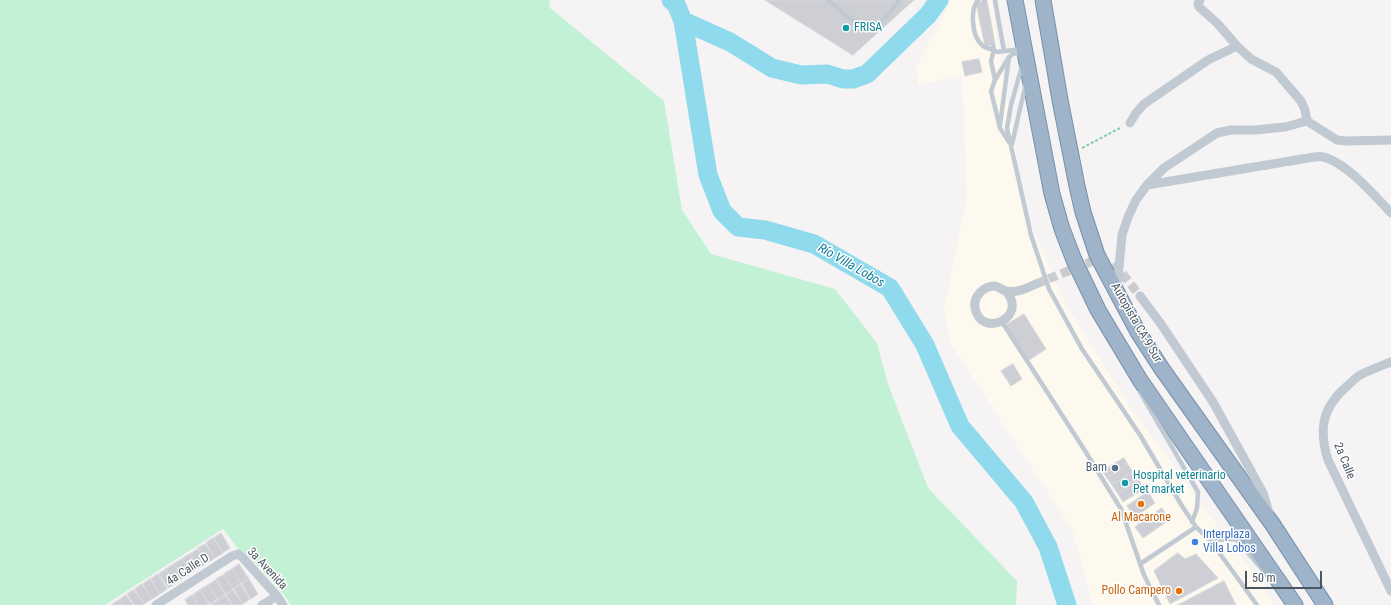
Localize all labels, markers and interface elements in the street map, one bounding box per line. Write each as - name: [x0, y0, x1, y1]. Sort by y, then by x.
- place label: FRISA: [854, 21, 882, 35]
- marker: FRISA: [841, 23, 851, 33]
- water label: Río Villa Lobos: [815, 241, 887, 291]
- street label: Autopista CA-9 Sur: [1107, 281, 1165, 365]
- street label: 2a Calle: [1330, 441, 1358, 481]
- place label: Bam: [1086, 461, 1107, 475]
- marker: Bam: [1110, 463, 1120, 473]
- place label: Hospital veterinario Pet market: [1133, 469, 1226, 497]
- marker: Hospital veterinario Pet market: [1120, 478, 1130, 488]
- marker: Al Macarone: [1136, 499, 1146, 509]
- place label: Al Macarone: [1111, 511, 1171, 525]
- place label: Interplaza Villa Lobos: [1203, 528, 1256, 556]
- marker: Interplaza Villa Lobos: [1190, 537, 1200, 547]
- street label: 3a Avenida: [244, 545, 290, 593]
- street label: 4a Calle D: [164, 551, 212, 589]
- scale bar: [1247, 563, 1324, 589]
- text: 50 m: [1252, 571, 1276, 585]
- place label: Pollo Campero: [1101, 584, 1171, 598]
- marker: Pollo Campero: [1174, 586, 1184, 596]

